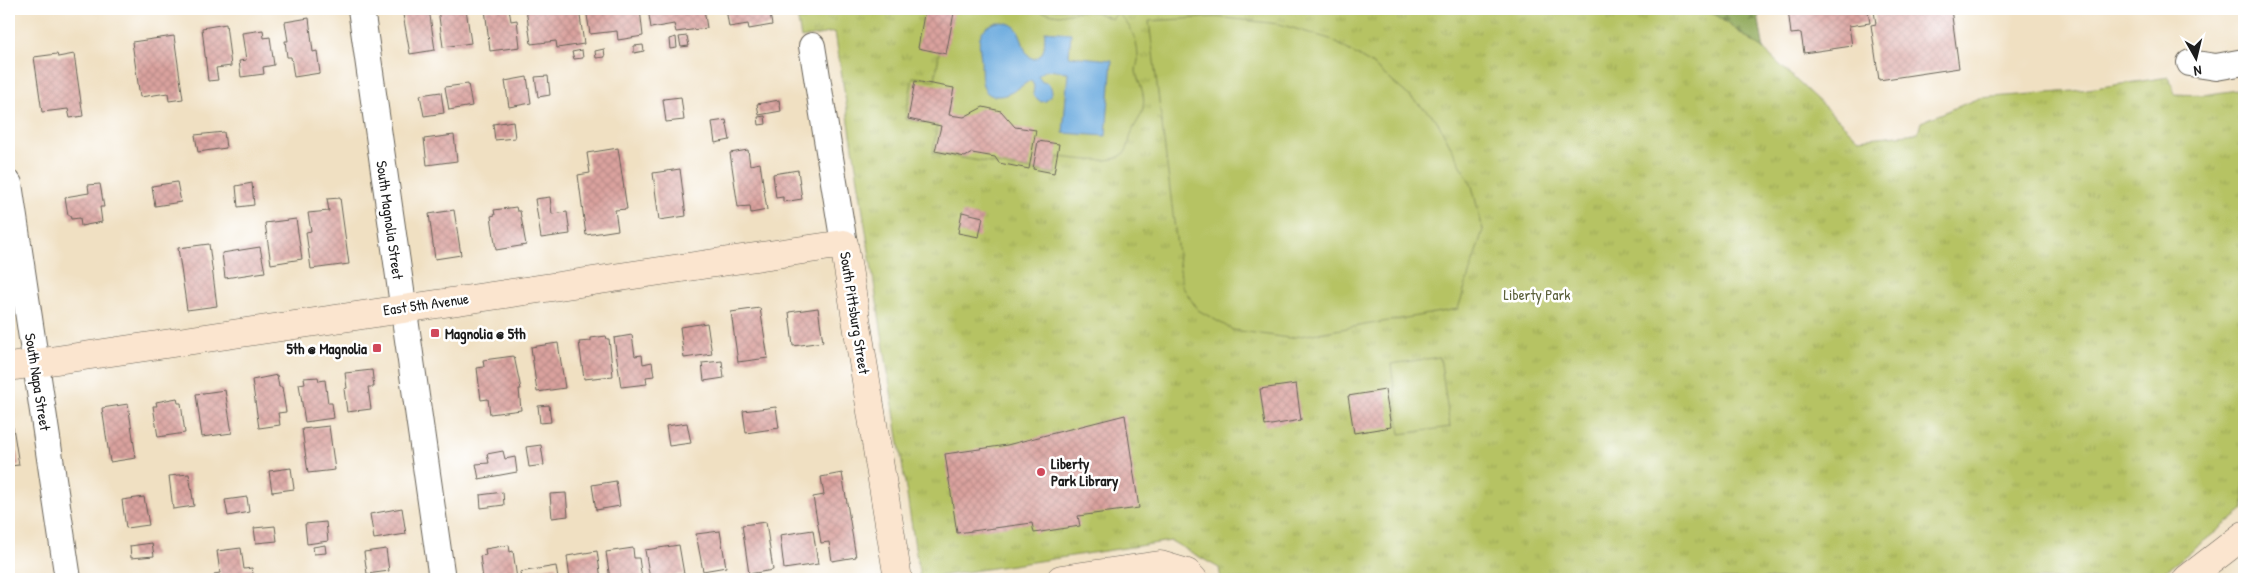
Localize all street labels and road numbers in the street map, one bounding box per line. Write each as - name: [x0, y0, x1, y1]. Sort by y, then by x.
- street label: South Magnolia Street: [371, 159, 409, 282]
- street label: South Pittsburg Street: [835, 250, 875, 376]
- street label: East 5th Avenue: [382, 288, 470, 320]
- street label: South Napa Street: [20, 332, 56, 433]

